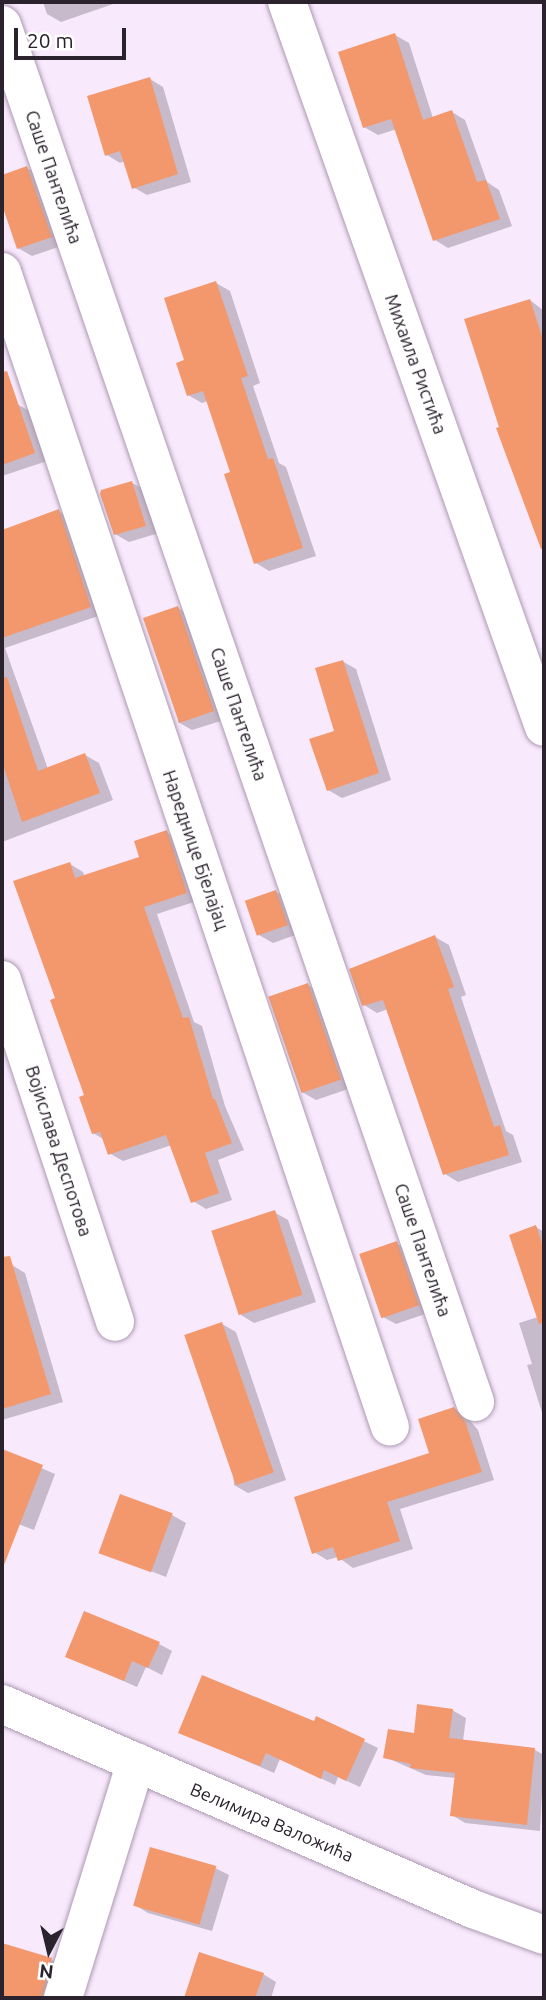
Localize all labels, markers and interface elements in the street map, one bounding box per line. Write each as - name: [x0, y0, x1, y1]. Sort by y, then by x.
- scale bar: [18, 14, 130, 58]
- text: 20 m: [27, 28, 74, 52]
- street label: Саше Пантелића: [21, 107, 87, 247]
- street label: Михаила Ристића: [381, 291, 451, 437]
- street label: Саше Пантелића: [206, 644, 272, 784]
- street label: Нареднице Бјелајац: [158, 767, 234, 933]
- street label: Војислава Деспотова: [21, 1063, 97, 1239]
- street label: Саше Пантелића: [390, 1180, 456, 1320]
- street label: Велимира Валожића: [187, 1778, 357, 1866]
- north arrow: [14, 1916, 84, 1986]
- text: N: [38, 1960, 55, 1984]

